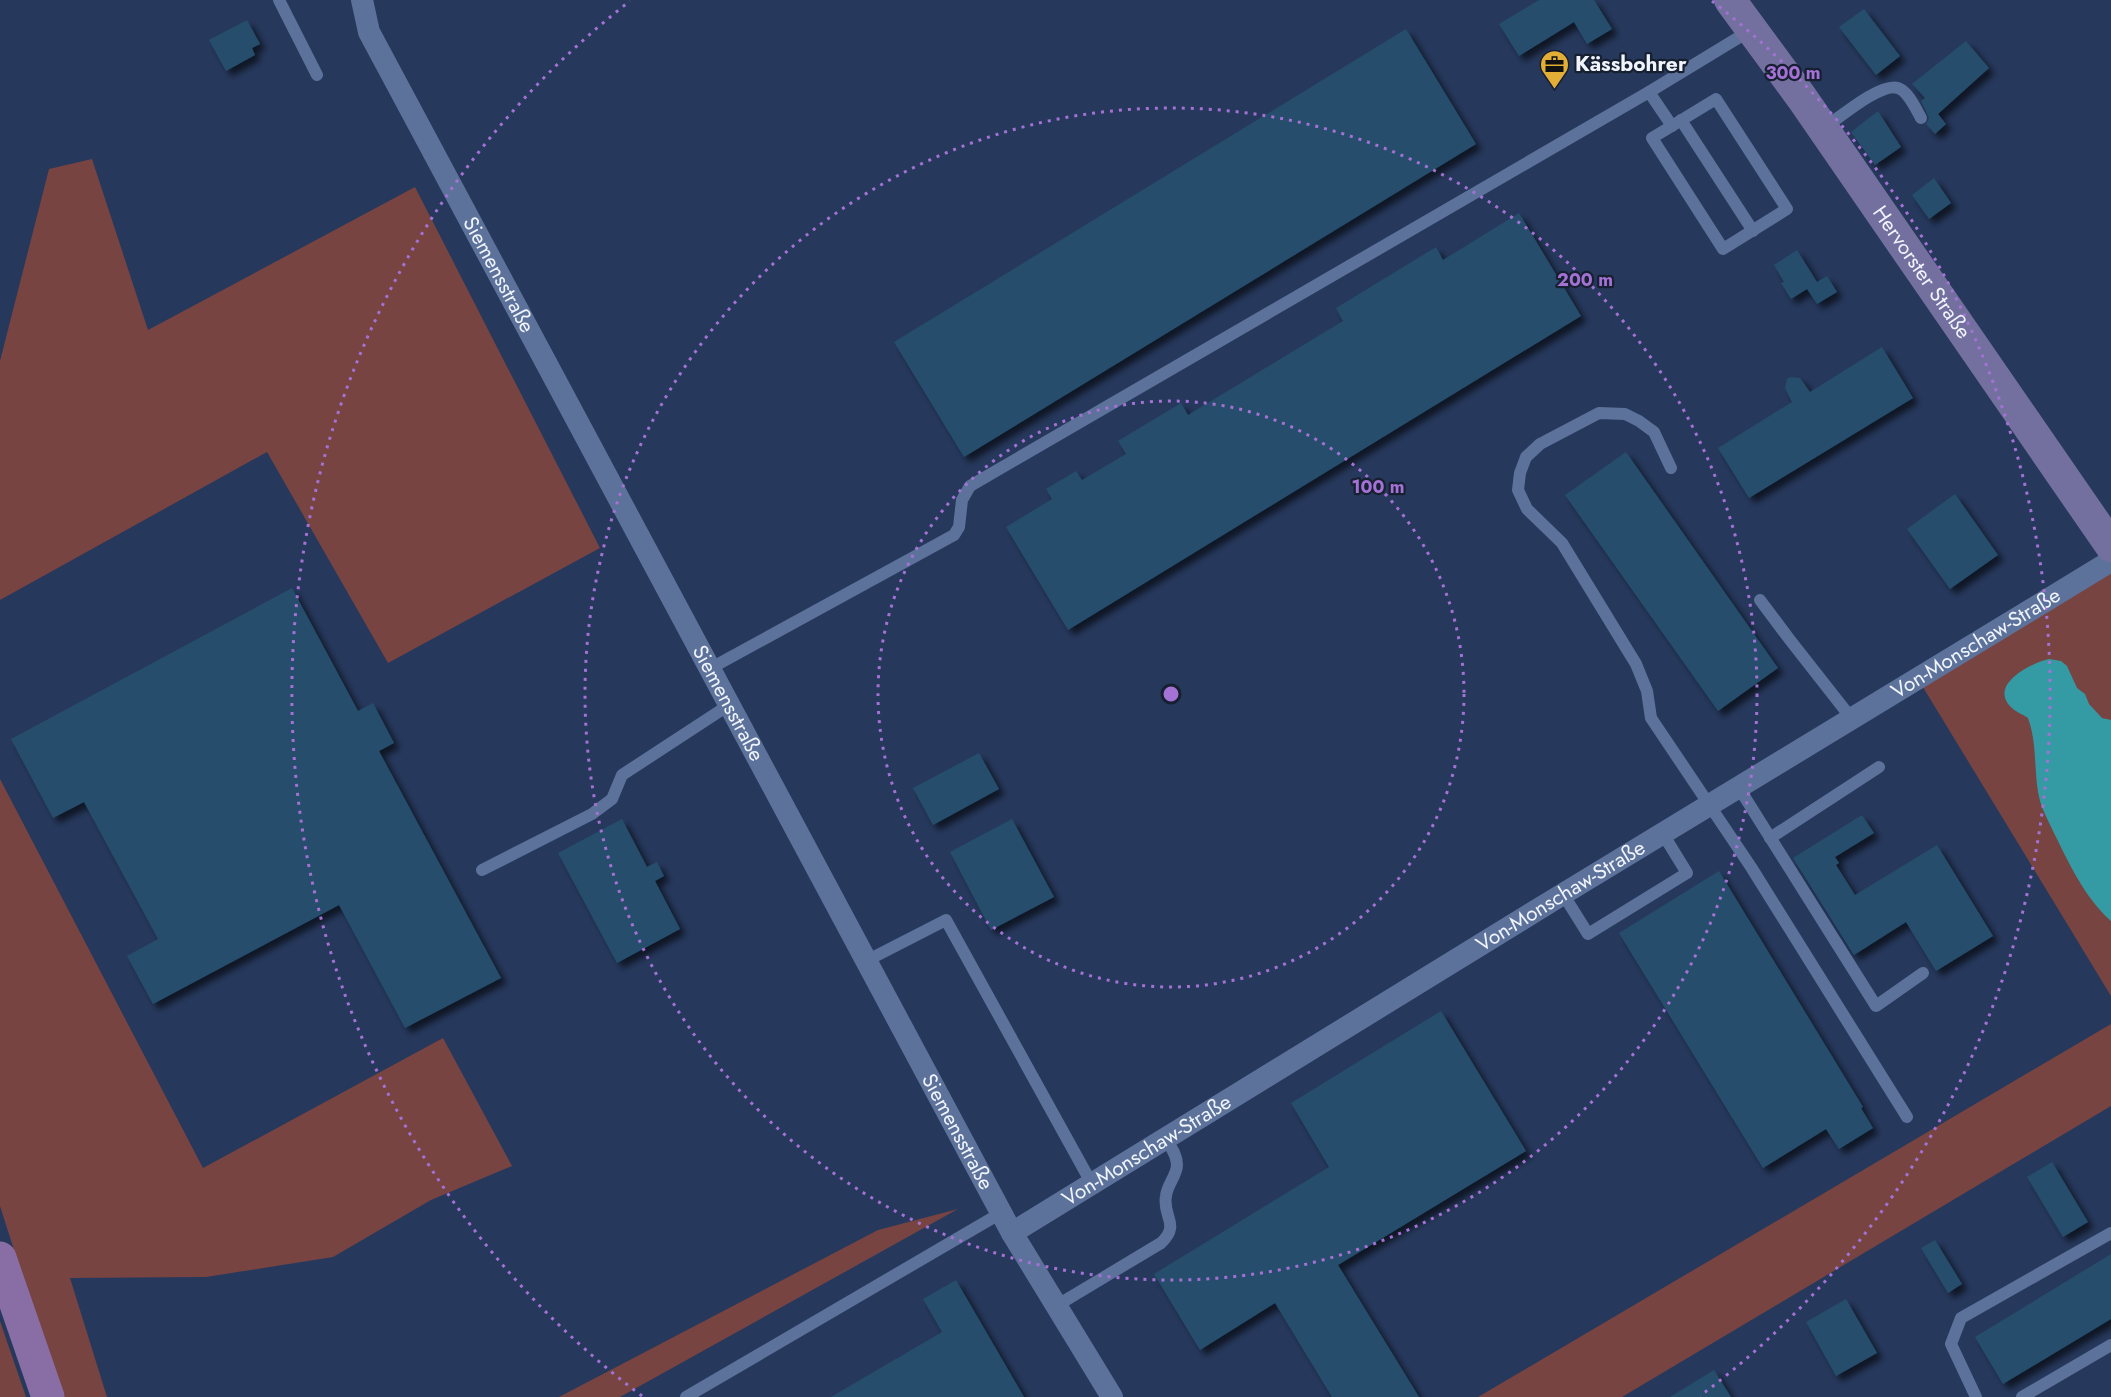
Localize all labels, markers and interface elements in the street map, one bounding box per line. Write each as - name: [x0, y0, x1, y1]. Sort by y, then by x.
- office icon: Kässbohrer: [1538, 48, 1570, 90]
- place label: Kässbohrer: [1575, 49, 1687, 79]
- text: 300 m: [1765, 60, 1821, 86]
- street label: Hervorster Straße: [1865, 199, 1979, 345]
- street label: Siemensstraße: [455, 211, 542, 338]
- text: 200 m: [1557, 267, 1613, 293]
- text: 100 m: [1351, 474, 1405, 500]
- street label: Von-Monschaw-Straße: [1885, 580, 2066, 706]
- street label: Siemensstraße: [685, 640, 772, 767]
- centre of rings: [1161, 684, 1181, 704]
- street label: Von-Monschaw-Straße: [1470, 832, 1651, 959]
- street label: Siemensstraße: [914, 1068, 1001, 1195]
- street label: Von-Monschaw-Straße: [1056, 1087, 1237, 1214]

